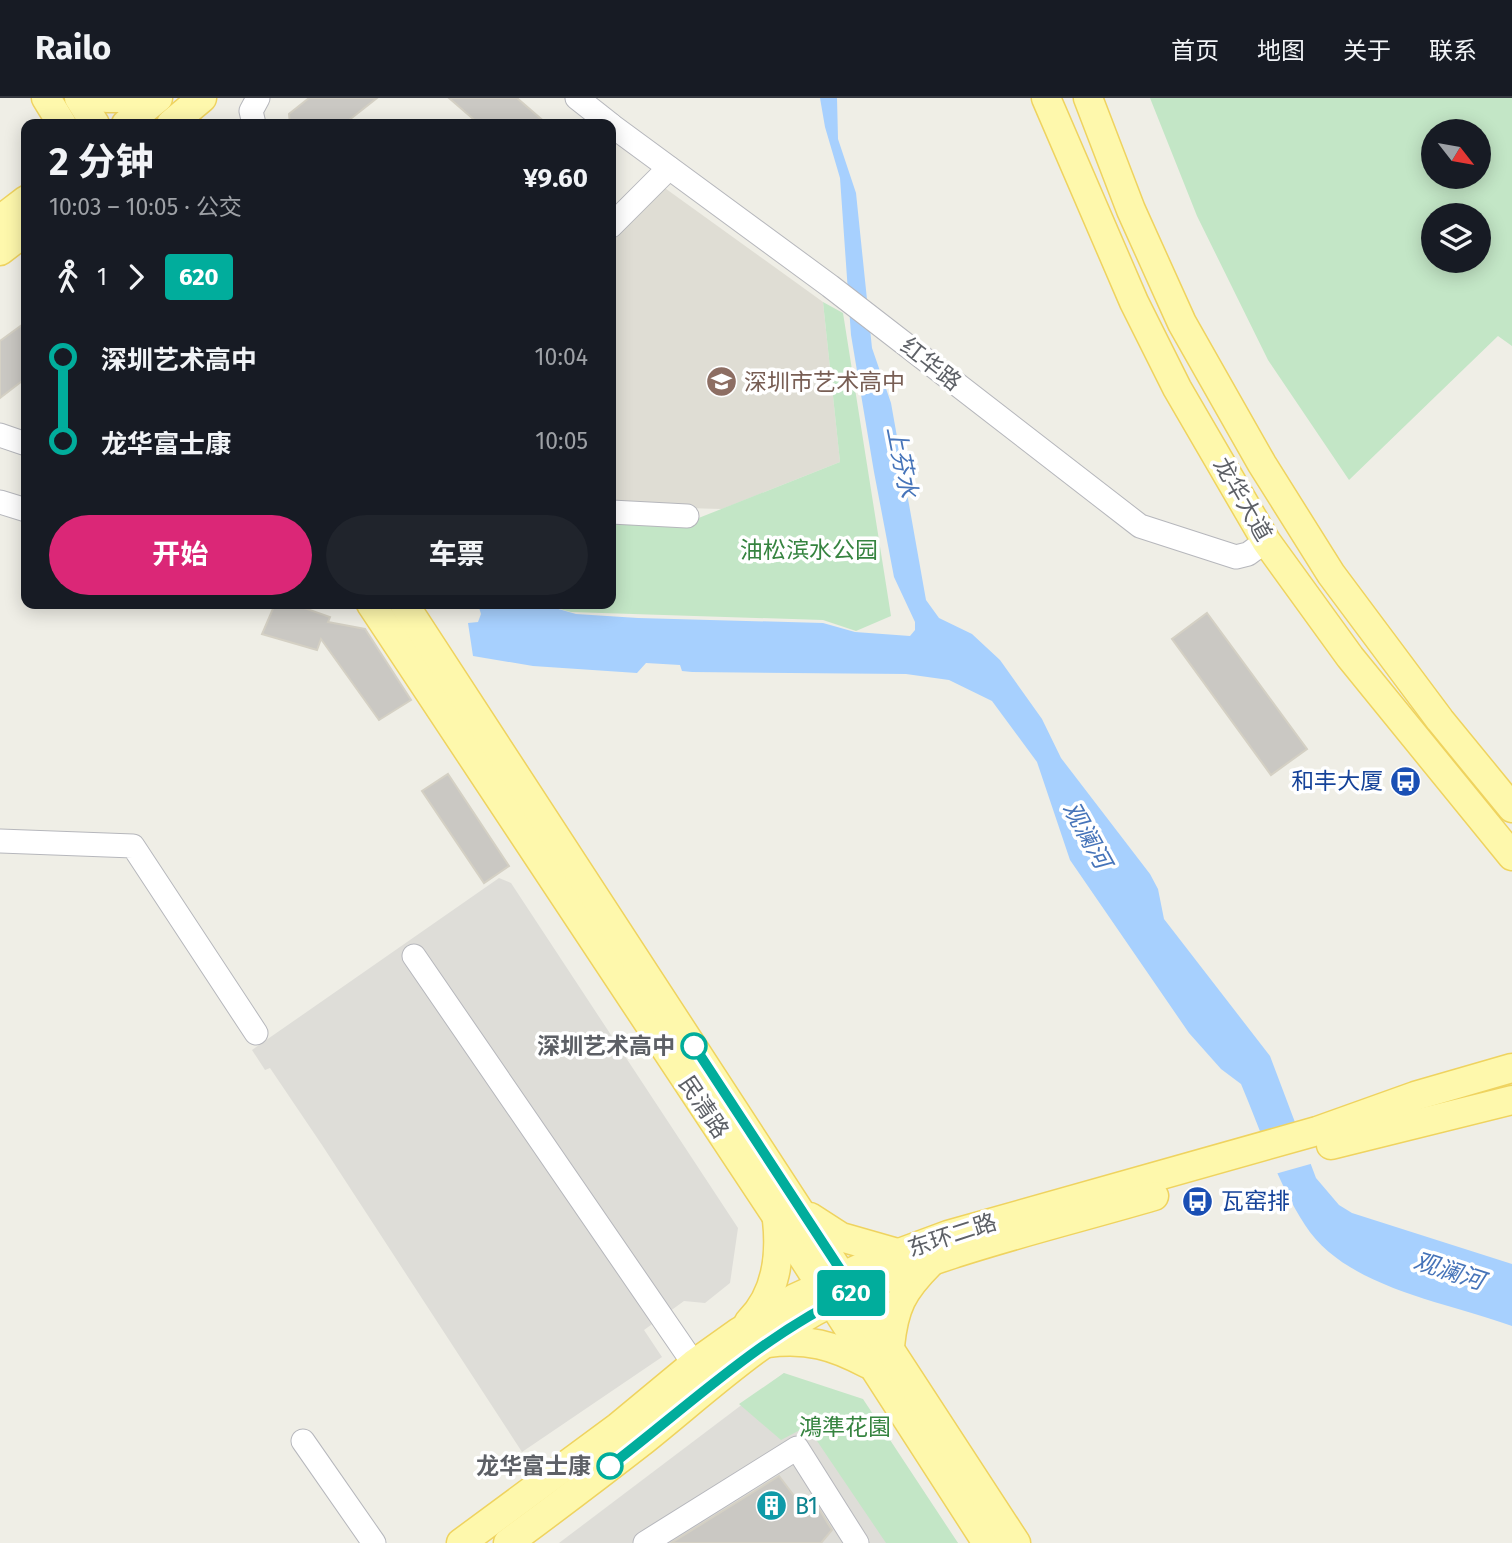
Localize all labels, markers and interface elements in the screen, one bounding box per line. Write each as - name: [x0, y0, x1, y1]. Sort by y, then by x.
- text: Railo: [35, 28, 111, 68]
- text: 首页: [1171, 37, 1219, 65]
- text: 地图: [1257, 37, 1305, 65]
- text: 关于: [1343, 37, 1391, 65]
- text: 联系: [1429, 37, 1477, 65]
- north arrow: [1421, 119, 1491, 189]
- map controls: [1421, 119, 1491, 273]
- text: 2 分钟: [49, 139, 154, 185]
- text: ¥9.60: [523, 163, 588, 194]
- text: 10:03 – 10:05 · 公交: [49, 193, 242, 221]
- button: layers: [1421, 203, 1491, 273]
- icon: walk: [49, 258, 87, 296]
- icon: forward: [117, 258, 155, 296]
- text: 1: [97, 263, 107, 291]
- text: 620: [179, 263, 219, 291]
- street label: 红华路: [895, 332, 967, 396]
- text: 10:04: [535, 343, 588, 371]
- text: 深圳艺术高中: [101, 345, 257, 376]
- school or university icon: 深圳市艺术高中: [704, 365, 738, 399]
- place label: 深圳市艺术高中: [744, 368, 905, 396]
- water label: 上芬水: [881, 424, 923, 501]
- text: 10:05: [535, 427, 588, 455]
- text: 龙华富士康: [101, 429, 231, 460]
- street label: 龙华大道: [1208, 452, 1278, 546]
- button: 开始: [49, 515, 312, 595]
- button: 车票: [326, 515, 588, 595]
- park label: 油松滨水公园: [740, 536, 878, 564]
- bus stop icon: 和丰大厦: [1389, 764, 1423, 798]
- place label: 和丰大厦: [1291, 767, 1383, 795]
- water label: 观澜河: [1057, 797, 1119, 877]
- place label: 深圳艺术高中: [537, 1032, 675, 1060]
- marker: 深圳艺术高中: [681, 1033, 707, 1059]
- street label: 民清路: [673, 1071, 735, 1143]
- bus stop icon: 瓦窑排: [1181, 1184, 1215, 1218]
- place label: 瓦窑排: [1221, 1187, 1290, 1215]
- street label: 东环二路: [904, 1207, 1000, 1263]
- water label: 观澜河: [1410, 1247, 1491, 1297]
- line badge: 620: [811, 1270, 891, 1316]
- text: 620: [831, 1279, 871, 1307]
- park label: 鴻準花園: [799, 1413, 891, 1441]
- place label: 龙华富士康: [476, 1452, 591, 1480]
- marker: 龙华富士康: [597, 1453, 623, 1479]
- building icon: B1: [755, 1489, 789, 1523]
- place label: B1: [795, 1492, 818, 1520]

